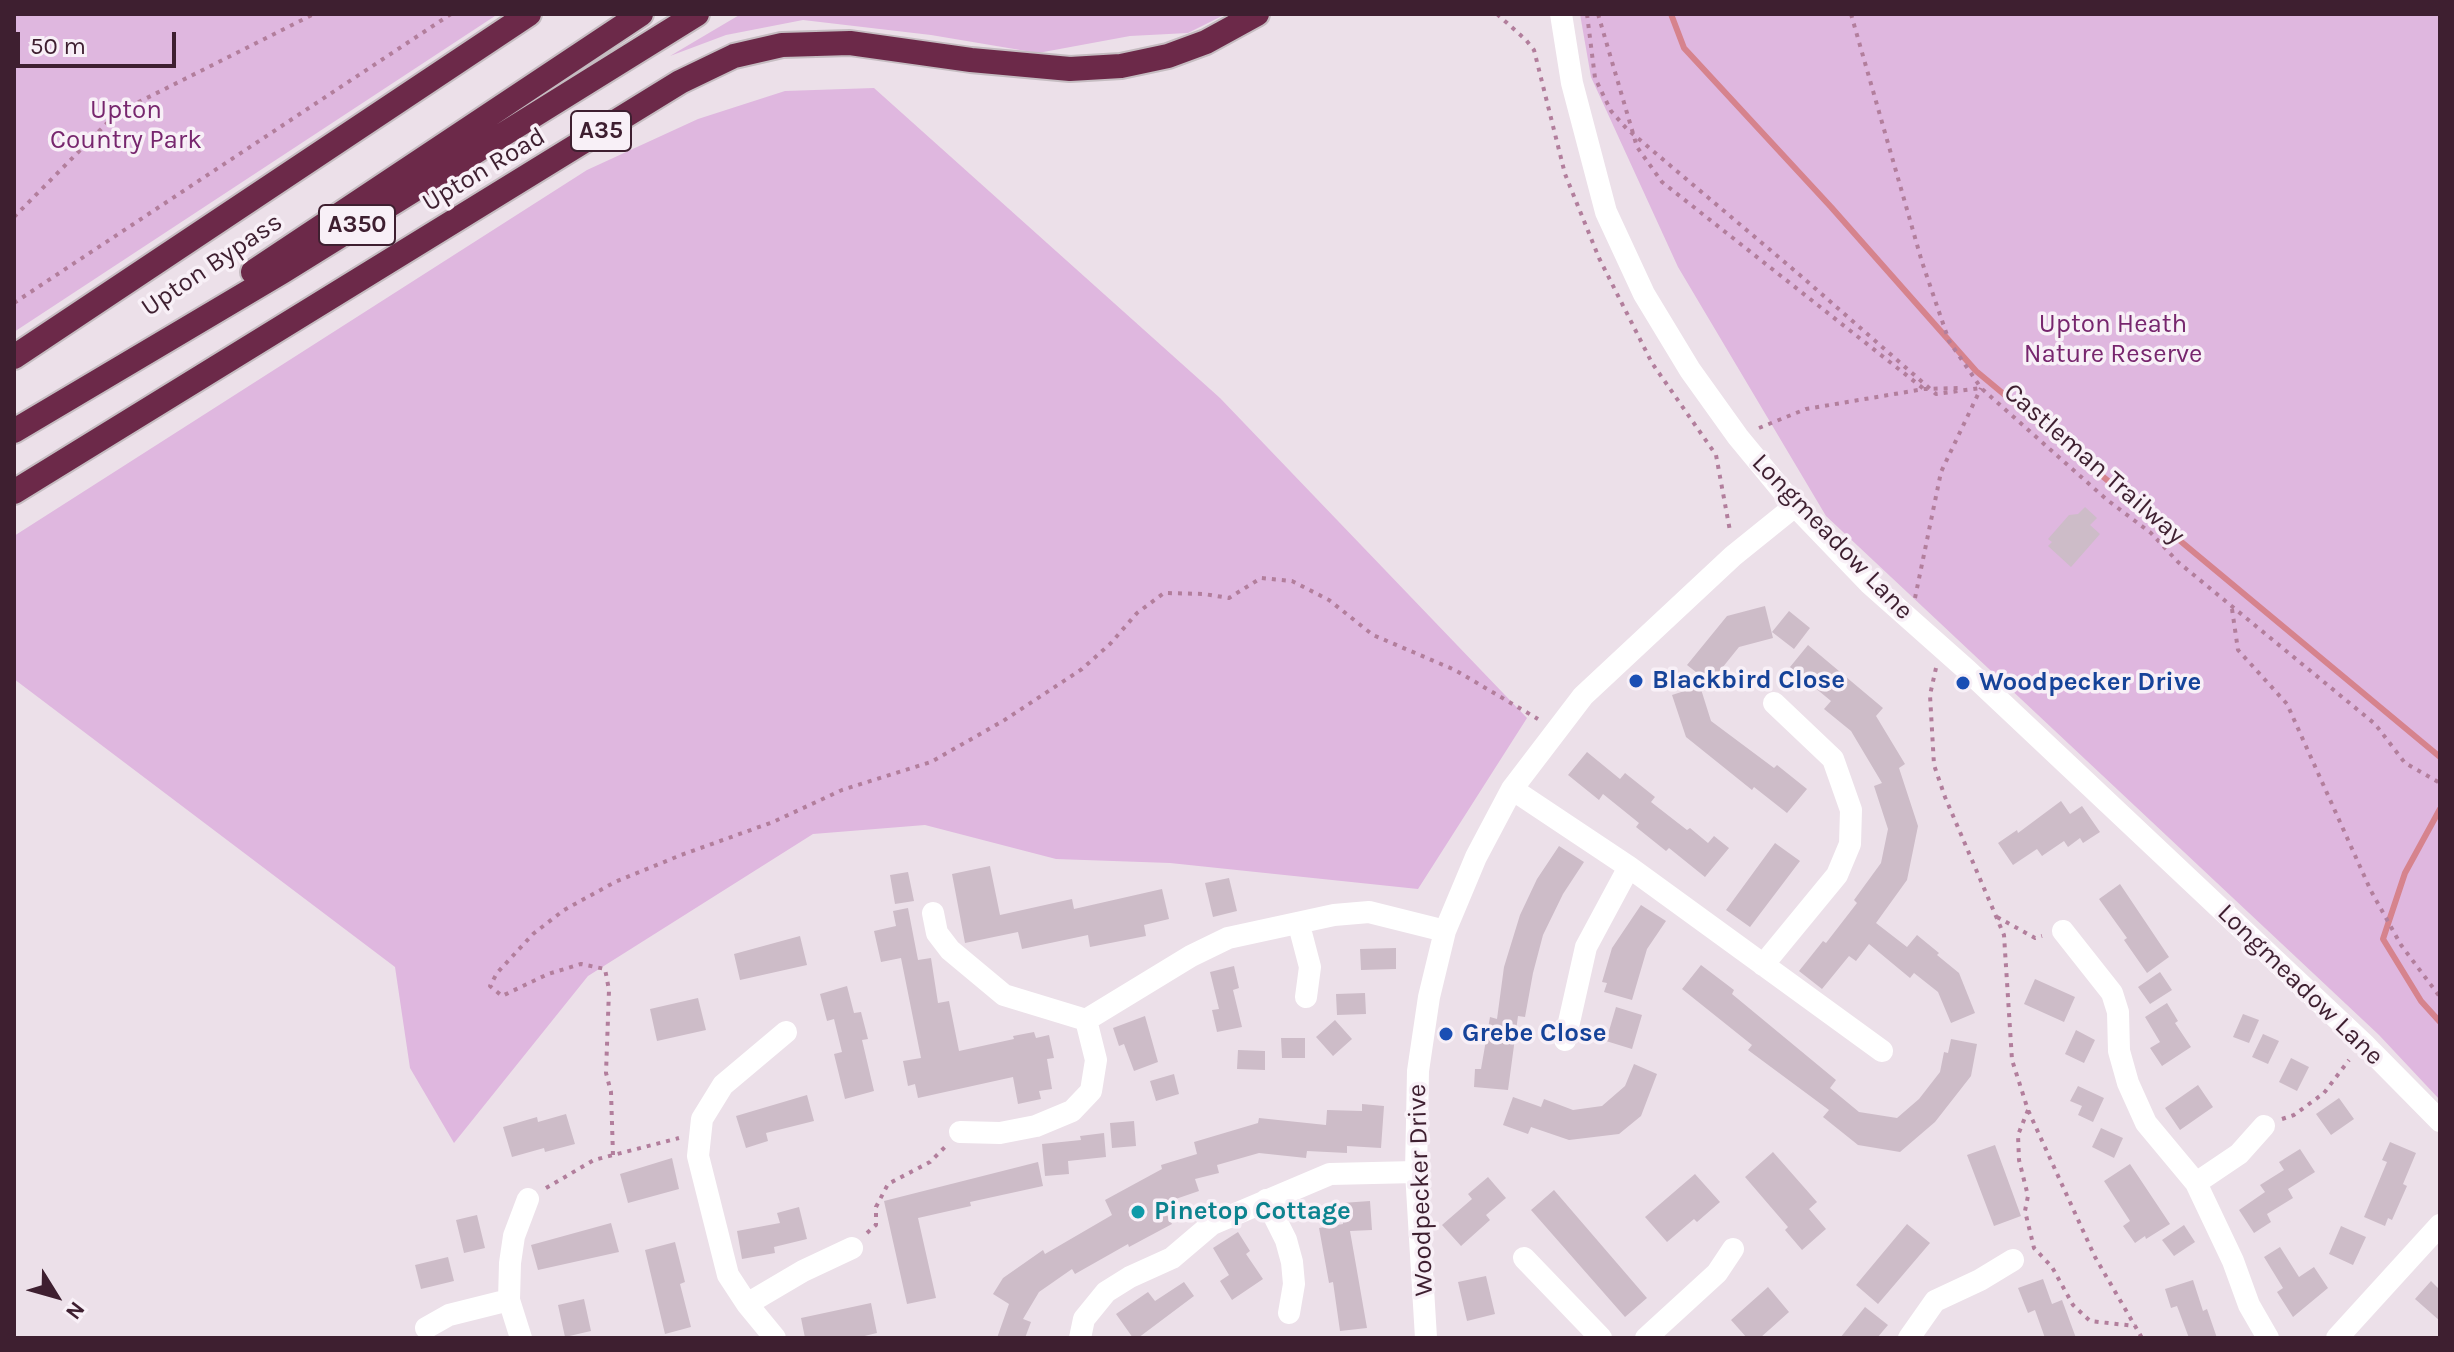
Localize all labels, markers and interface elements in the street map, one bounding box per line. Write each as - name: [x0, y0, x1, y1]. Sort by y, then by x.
- scale bar: [20, 16, 180, 66]
- text: 50 m: [30, 32, 86, 60]
- park label: Upton Country Park: [50, 95, 202, 156]
- road number: A35: [571, 111, 631, 151]
- street label: Upton Road: [417, 121, 551, 219]
- road number: A350: [319, 205, 395, 245]
- street label: Upton Bypass: [136, 206, 288, 324]
- park label: Upton Heath Nature Reserve: [2024, 309, 2202, 370]
- street label: Castleman Trailway: [1997, 377, 2191, 551]
- street label: Longmeadow Lane: [1745, 447, 1919, 627]
- place label: Blackbird Close: [1652, 665, 1845, 697]
- place label: Woodpecker Drive: [1979, 667, 2201, 699]
- marker: Blackbird Close: [1627, 672, 1645, 690]
- marker: Woodpecker Drive: [1954, 674, 1972, 692]
- street label: Longmeadow Lane: [2210, 898, 2390, 1072]
- place label: Grebe Close: [1462, 1018, 1607, 1050]
- marker: Grebe Close: [1437, 1025, 1455, 1043]
- street label: Woodpecker Drive: [1402, 1083, 1440, 1297]
- place label: Pinetop Cottage: [1154, 1196, 1351, 1228]
- marker: Pinetop Cottage: [1129, 1203, 1147, 1221]
- north arrow: [16, 1256, 96, 1336]
- text: N: [60, 1296, 90, 1325]

